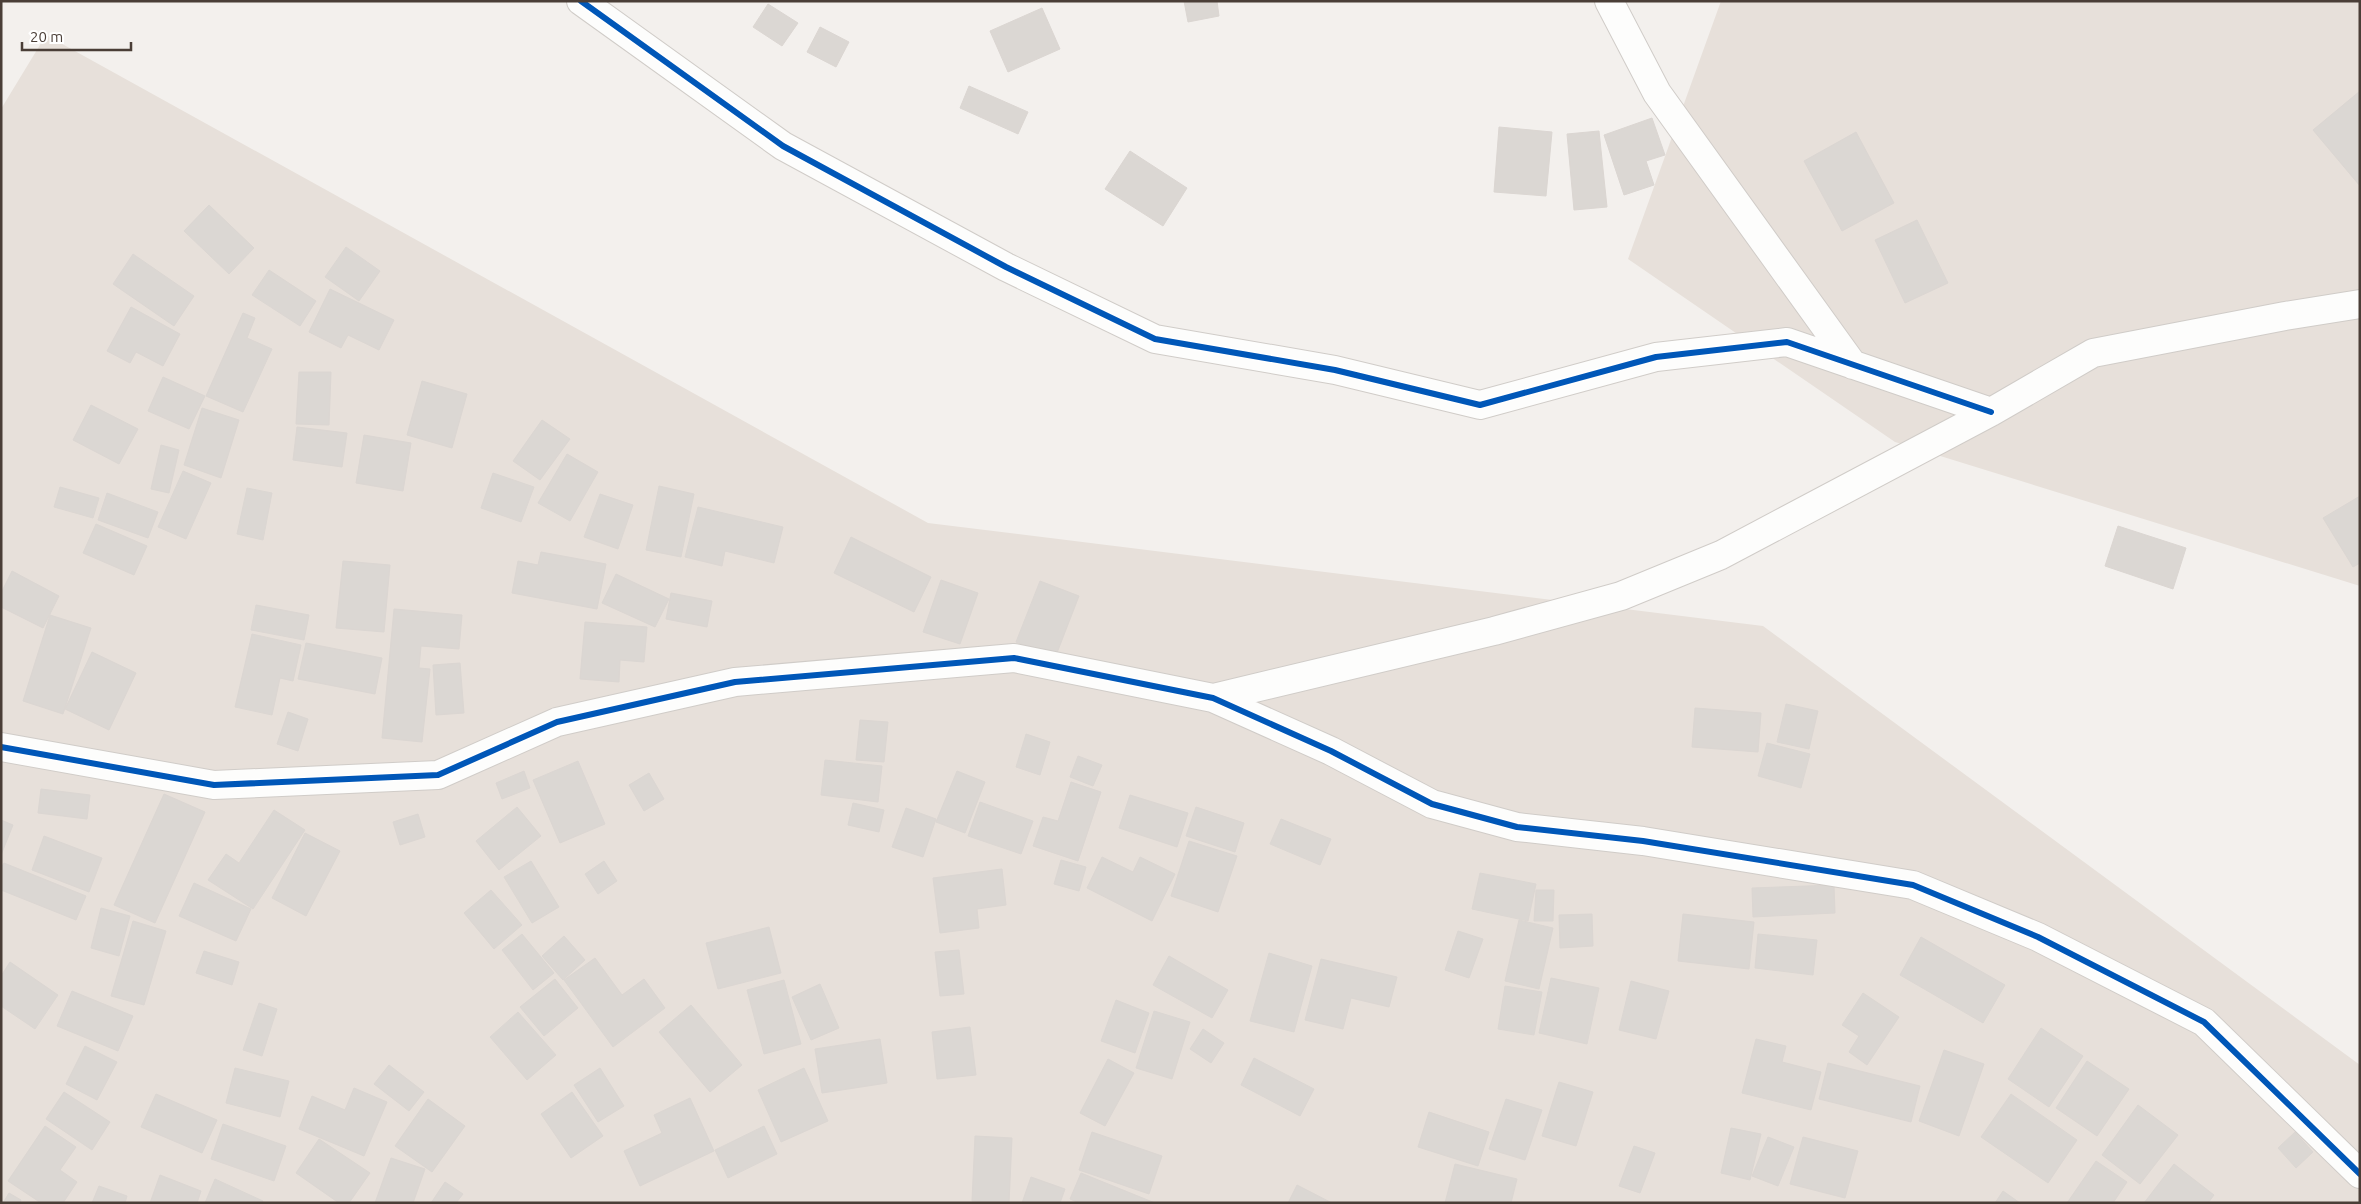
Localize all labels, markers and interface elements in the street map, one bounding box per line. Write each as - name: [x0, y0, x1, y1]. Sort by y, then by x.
- scale bar: [22, 20, 131, 52]
- text: 20 m: [30, 28, 63, 45]

